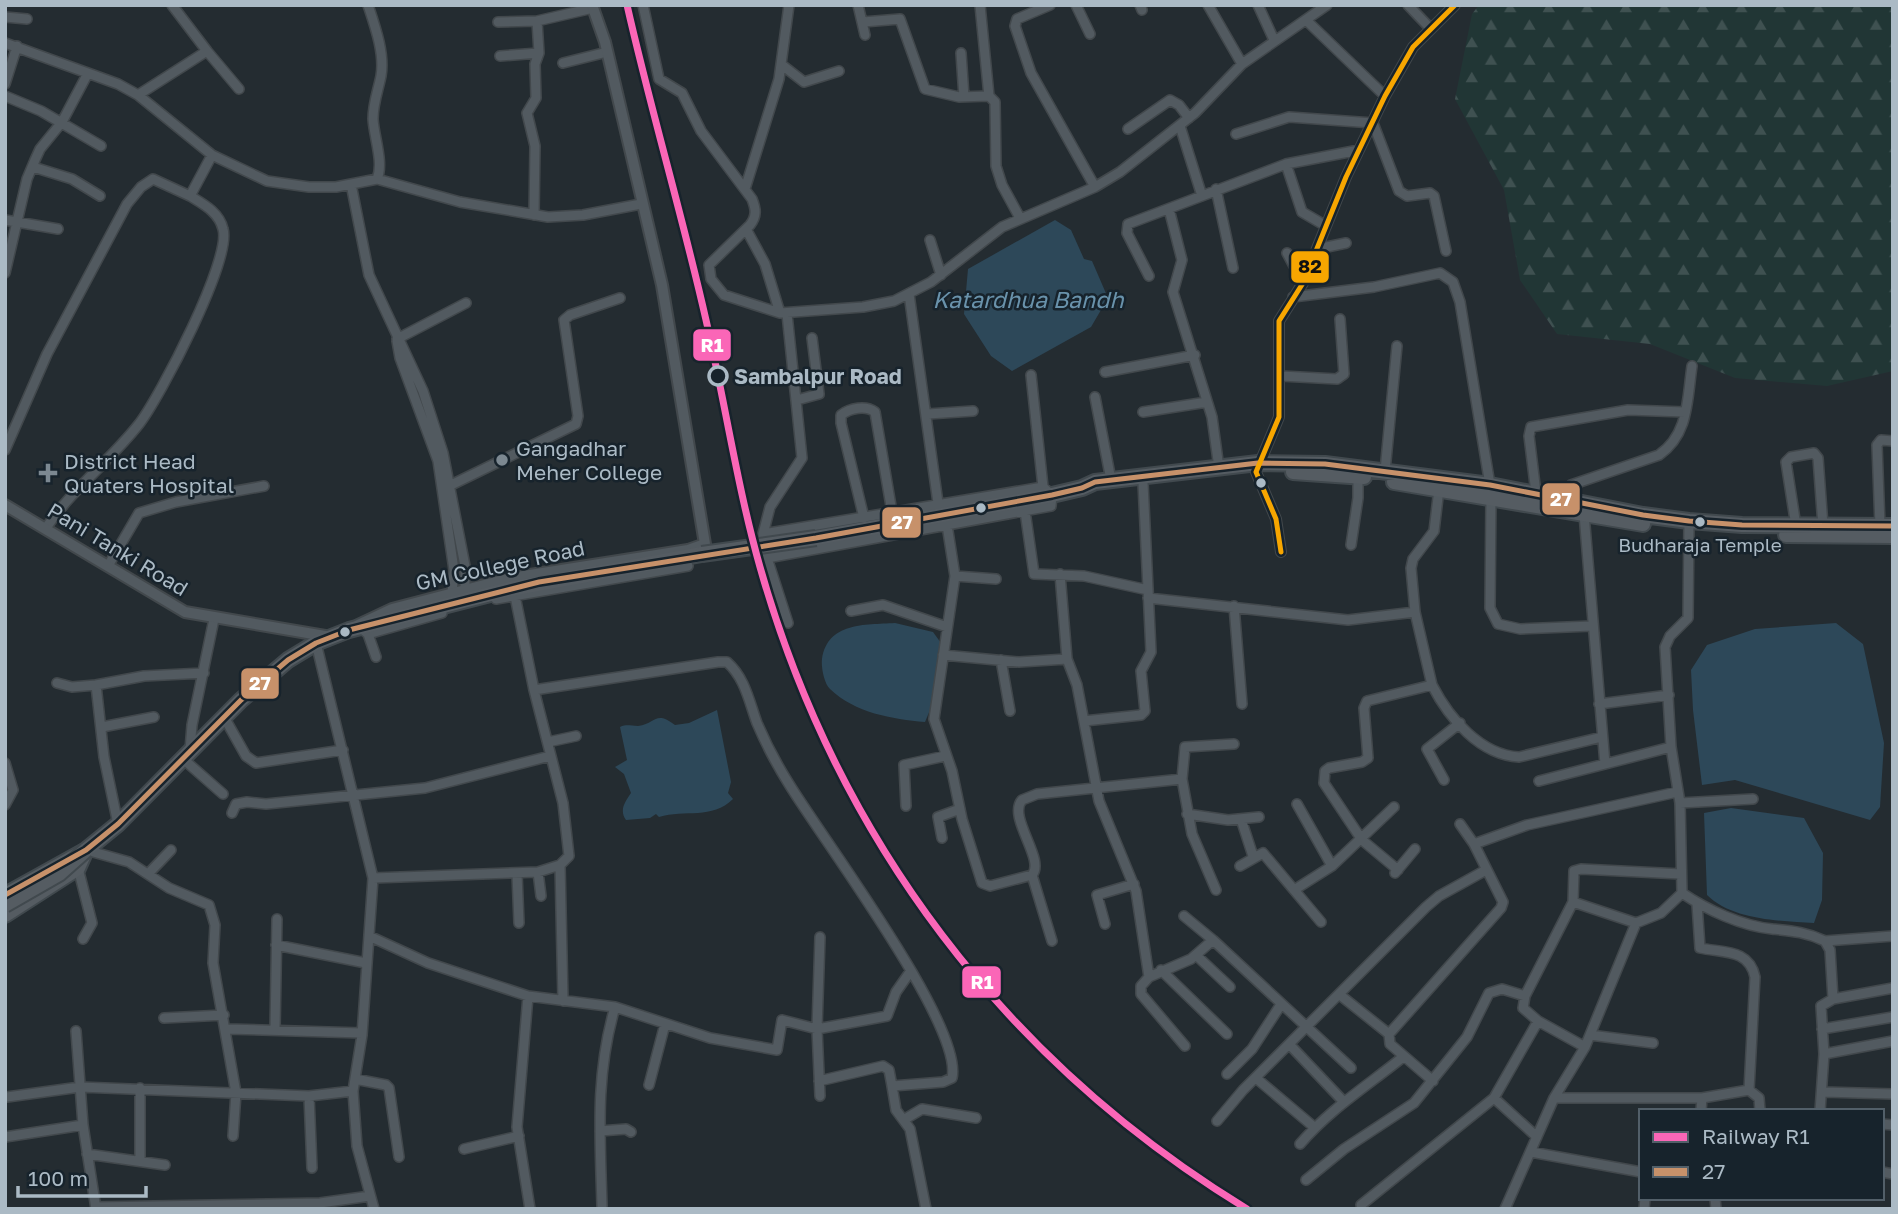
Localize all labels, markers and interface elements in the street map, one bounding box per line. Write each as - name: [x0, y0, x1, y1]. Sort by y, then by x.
- line badge: 82: [1290, 250, 1330, 284]
- text: 82: [1298, 254, 1322, 277]
- water label: Katardhua Bandh: [932, 285, 1124, 313]
- line badge: R1: [692, 328, 732, 362]
- text: R1: [701, 333, 724, 356]
- place label: Sambalpur Road: [734, 363, 902, 389]
- marker: Sambalpur Road: [708, 366, 728, 386]
- place label: Gangadhar Meher College: [516, 435, 662, 485]
- place label: District Head Quaters Hospital: [64, 448, 234, 498]
- marker: Gangadhar Meher College: [494, 452, 510, 468]
- marker: District Head Quaters Hospital: [38, 463, 58, 483]
- unlabelled marker: [1254, 476, 1268, 490]
- line badge: 27: [1541, 482, 1581, 516]
- text: 27: [1550, 487, 1572, 510]
- street label: Pani Tanki Road: [43, 497, 193, 601]
- unlabelled marker: [974, 501, 988, 515]
- line badge: 27: [881, 506, 922, 539]
- text: 27: [891, 510, 913, 533]
- marker: Budharaja Temple: [1693, 515, 1707, 529]
- place label: Budharaja Temple: [1618, 533, 1782, 556]
- street label: GM College Road: [413, 534, 587, 596]
- unlabelled marker: [338, 625, 352, 639]
- line badge: 27: [240, 667, 280, 700]
- text: 27: [249, 671, 271, 694]
- line badge: R1: [961, 965, 1002, 999]
- text: R1: [971, 970, 994, 993]
- legend: [1639, 1109, 1884, 1200]
- text: Railway R1: [1702, 1123, 1810, 1149]
- scale bar: [18, 1154, 145, 1198]
- text: 27: [1702, 1158, 1725, 1184]
- text: 100 m: [28, 1165, 88, 1191]

